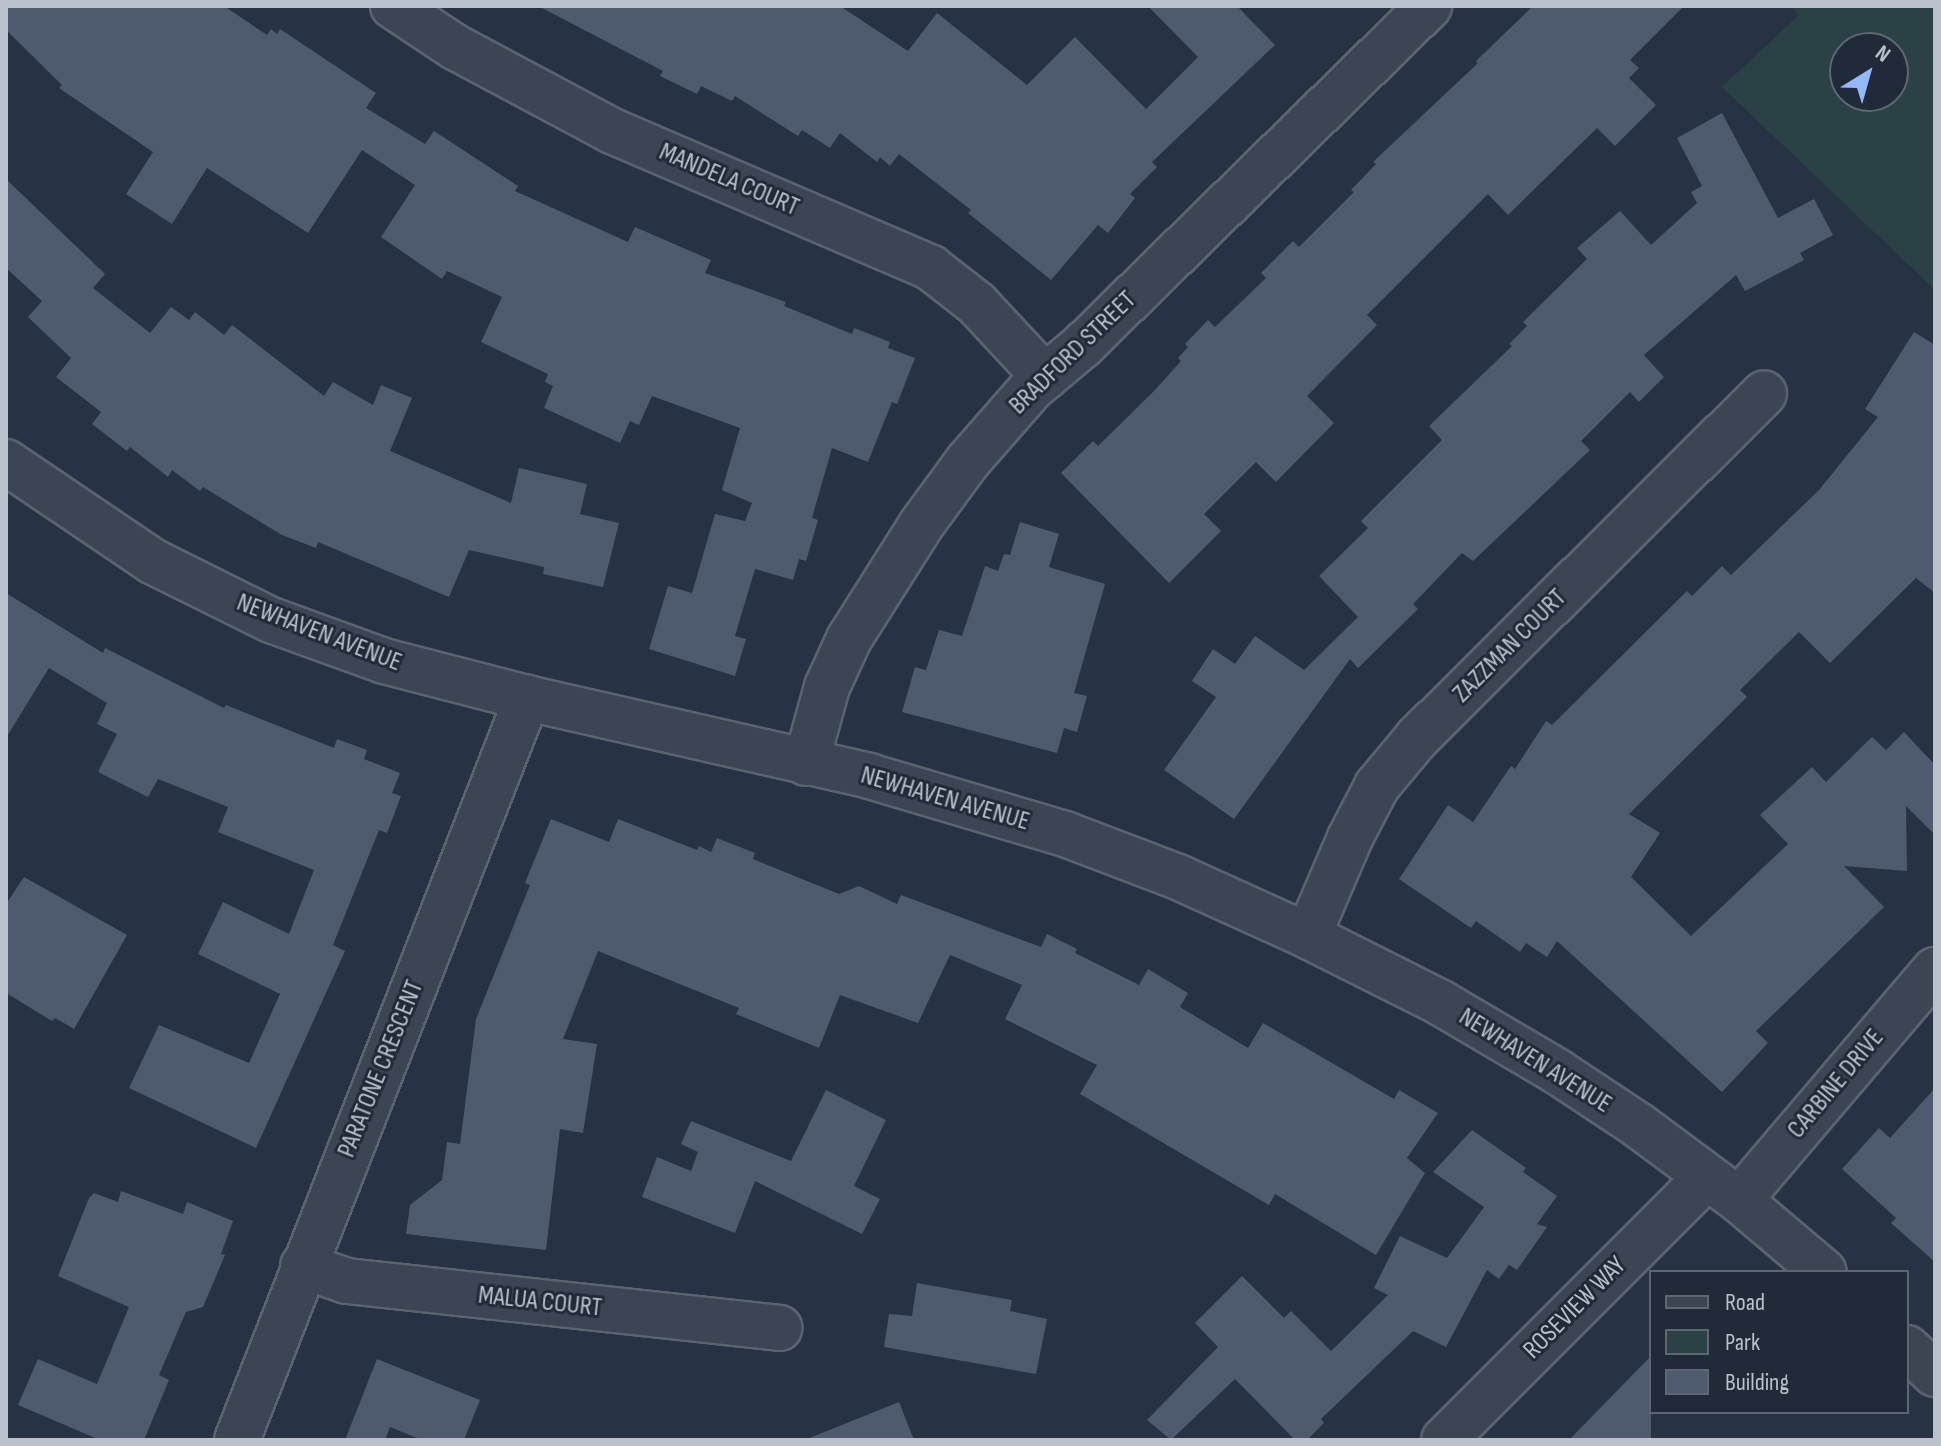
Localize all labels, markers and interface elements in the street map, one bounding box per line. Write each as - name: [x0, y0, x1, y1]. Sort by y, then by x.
- north arrow: [1829, 32, 1909, 112]
- text: N: [1870, 40, 1895, 68]
- street label: MANDELA COURT: [654, 137, 804, 223]
- street label: BRADFORD STREET: [1003, 285, 1143, 421]
- street label: ZAZZMAN COURT: [1447, 583, 1573, 709]
- street label: NEWHAVEN AVENUE: [232, 587, 406, 679]
- street label: NEWHAVEN AVENUE: [857, 760, 1033, 838]
- street label: PARATONE CRESCENT: [331, 976, 431, 1162]
- street label: NEWHAVEN AVENUE: [1453, 1002, 1617, 1120]
- street label: CARBINE DRIVE: [1781, 1023, 1891, 1145]
- street label: ROSEVIEW WAY: [1517, 1250, 1633, 1366]
- legend: [1649, 1270, 1909, 1414]
- street label: MALUA COURT: [477, 1280, 603, 1324]
- text: Road: [1725, 1288, 1765, 1317]
- text: Park: [1725, 1328, 1760, 1357]
- text: Building: [1725, 1368, 1789, 1397]

